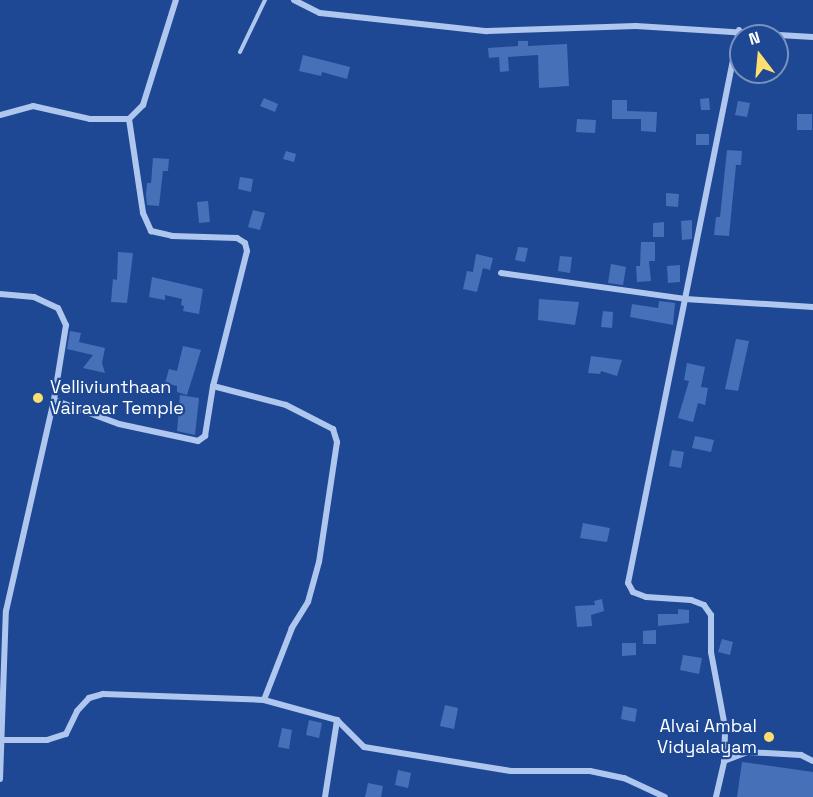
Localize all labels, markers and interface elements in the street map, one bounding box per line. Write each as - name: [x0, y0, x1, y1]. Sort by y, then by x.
- north arrow: [729, 24, 789, 84]
- text: N: [746, 27, 762, 50]
- place label: Velliviunthaan Vairavar Temple: [50, 377, 184, 420]
- marker: Velliviunthaan Vairavar Temple: [31, 391, 45, 405]
- place label: Alvai Ambal Vidyalayam: [657, 716, 757, 758]
- marker: Alvai Ambal Vidyalayam: [762, 730, 776, 744]

